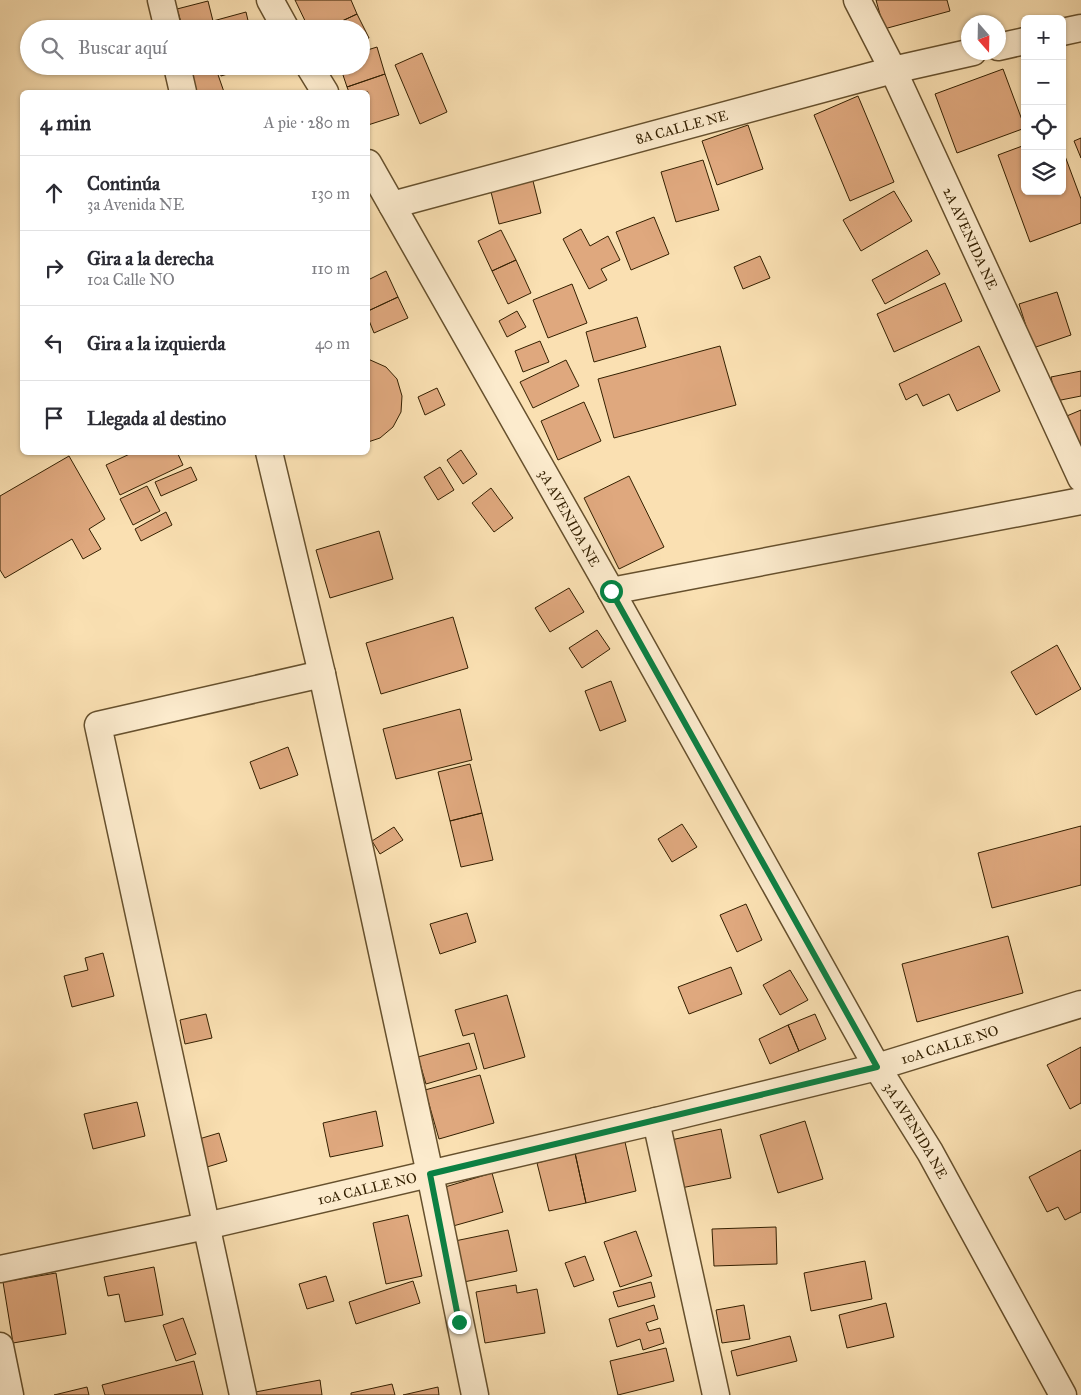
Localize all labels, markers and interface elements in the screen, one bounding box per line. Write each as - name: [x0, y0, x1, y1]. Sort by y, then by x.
- north arrow: [961, 15, 1006, 60]
- map controls: [1021, 15, 1066, 195]
- button: +: [1021, 15, 1066, 60]
- search box: [20, 20, 370, 75]
- icon: search: [38, 34, 66, 62]
- text: Buscar aquí: [78, 36, 167, 59]
- button: −: [1021, 60, 1066, 105]
- button: locate: [1021, 105, 1066, 150]
- street label: 8A CALLE NE: [634, 106, 730, 147]
- text: 4 min: [40, 110, 91, 136]
- text: A pie · 280 m: [264, 113, 350, 132]
- button: layers: [1021, 150, 1066, 195]
- text: Continúa: [87, 172, 160, 195]
- icon: ahead: [40, 179, 68, 207]
- text: 130 m: [311, 184, 350, 203]
- street label: 2A AVENIDA NE: [940, 185, 1001, 292]
- text: 3a Avenida NE: [87, 195, 184, 214]
- text: Gira a la derecha: [87, 247, 214, 270]
- icon: right: [40, 254, 68, 282]
- text: 110 m: [311, 259, 350, 278]
- text: 10a Calle NO: [87, 270, 175, 289]
- icon: left: [40, 329, 68, 357]
- text: Gira a la izquierda: [87, 332, 226, 355]
- text: 40 m: [315, 334, 350, 353]
- icon: arrive: [40, 404, 68, 432]
- text: Llegada al destino: [87, 407, 226, 430]
- street label: 3A AVENIDA NE: [535, 466, 604, 570]
- route start: [600, 580, 623, 603]
- street label: 10A CALLE NO: [899, 1022, 1000, 1068]
- street label: 3A AVENIDA NE: [880, 1079, 951, 1182]
- street label: 10A CALLE NO: [316, 1169, 418, 1208]
- route end: [448, 1311, 471, 1334]

